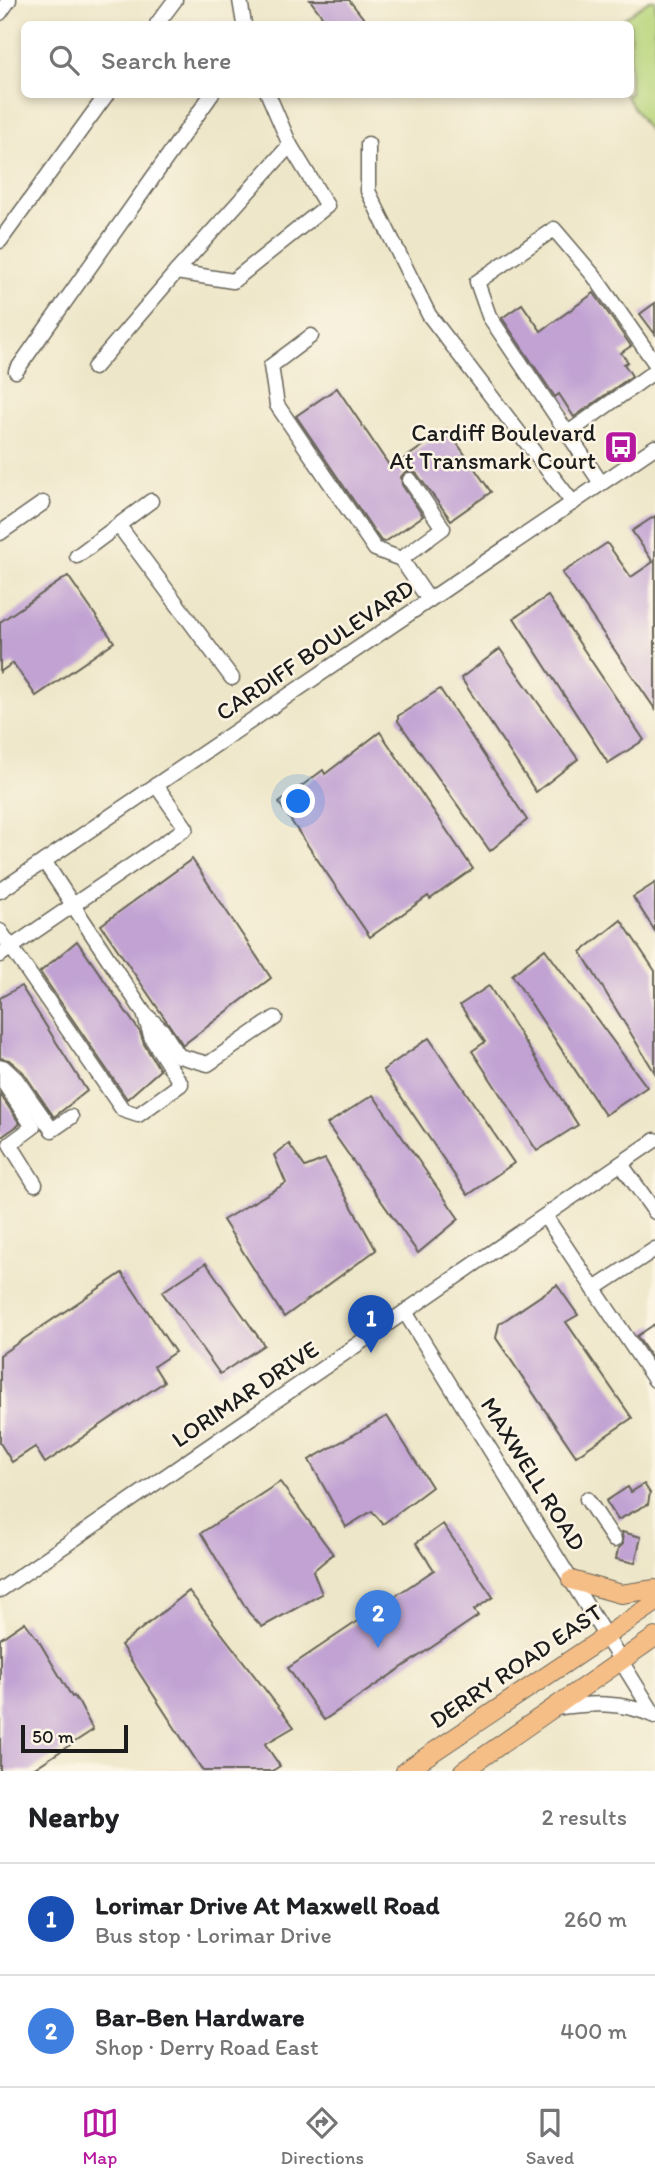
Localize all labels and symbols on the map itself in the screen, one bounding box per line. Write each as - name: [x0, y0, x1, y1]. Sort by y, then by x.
- place label: Cardiff Boulevard At Transmark Court: [389, 418, 596, 475]
- bus stop icon: Cardiff Boulevard At Transmark Court: [602, 428, 640, 466]
- street label: CARDIFF BOULEVARD: [210, 572, 419, 727]
- your location: [281, 784, 315, 818]
- pin: 1: [348, 1295, 394, 1353]
- street label: LORIMAR DRIVE: [166, 1334, 324, 1453]
- street label: MAXWELL ROAD: [475, 1391, 592, 1556]
- pin: 2: [355, 1590, 401, 1648]
- street label: DERRY ROAD EAST: [424, 1597, 608, 1734]
- scale bar: [21, 1722, 128, 1754]

